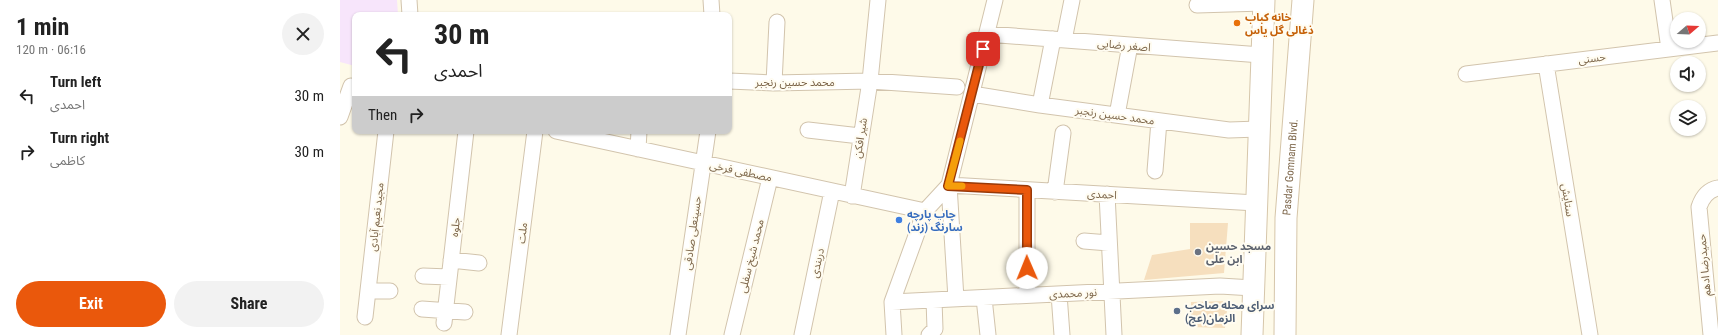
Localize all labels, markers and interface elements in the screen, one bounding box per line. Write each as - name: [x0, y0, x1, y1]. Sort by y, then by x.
- place label: خانه کباب ذغالی گل یاس: [1245, 11, 1314, 37]
- north arrow: [1670, 12, 1706, 48]
- map controls: [1670, 12, 1706, 136]
- text: 1 min: [16, 13, 69, 41]
- button: close: [282, 13, 324, 55]
- text: 30 m: [434, 18, 490, 51]
- marker: خانه کباب ذغالی گل یاس: [1232, 18, 1242, 28]
- icon: left: [368, 28, 420, 80]
- pin: [966, 32, 1000, 66]
- street label: اصغر رضایی: [1097, 37, 1151, 54]
- icon: arrive: [972, 38, 994, 60]
- text: 120 m · 06:16: [16, 42, 86, 57]
- street label: حسنی: [1578, 50, 1607, 67]
- button: sound: [1670, 56, 1706, 92]
- text: احمدی: [434, 60, 483, 81]
- text: Turn left: [50, 73, 101, 91]
- street label: محمد حسین رنجبر: [754, 76, 835, 89]
- icon: left: [16, 85, 38, 107]
- text: 30 m: [294, 87, 324, 105]
- text: احمدی: [50, 97, 85, 112]
- button: layers: [1670, 100, 1706, 136]
- street label: محمد حسین رنجبر: [1074, 103, 1156, 128]
- icon: right: [405, 104, 427, 126]
- text: Then: [368, 106, 397, 124]
- street label: شیر افکن: [851, 117, 870, 159]
- street label: Pasdar Gomnam Blvd.: [1280, 119, 1301, 216]
- text: Turn right: [50, 129, 109, 147]
- icon: right: [16, 141, 38, 163]
- text: 30 m: [294, 143, 324, 161]
- text: کاظمی: [50, 153, 85, 168]
- street label: مصطفی فرخی: [708, 159, 774, 184]
- street label: مجید نعیم آبادی: [366, 182, 389, 252]
- street label: ستایش: [1558, 183, 1577, 218]
- street label: احمدی: [1087, 187, 1117, 202]
- street label: حسینعلی صادقی: [681, 195, 704, 271]
- place label: چاپ پارچه سارنگ (زند): [907, 208, 963, 234]
- marker: چاپ پارچه سارنگ (زند): [894, 215, 904, 225]
- street label: جلوه: [448, 216, 463, 237]
- street label: محمد شیخ سفلی: [736, 218, 768, 295]
- street label: ملت: [515, 222, 530, 244]
- street label: حمیدرضا ادهم: [1695, 233, 1716, 297]
- place label: مسجد حسین ابن علی: [1206, 240, 1271, 266]
- street label: دربندی: [808, 247, 827, 279]
- position arrow: [1006, 247, 1048, 289]
- marker: مسجد حسین ابن علی: [1193, 247, 1203, 257]
- button: Exit: [16, 281, 166, 327]
- button: Share: [174, 281, 324, 327]
- street label: نور محمدی: [1049, 286, 1097, 301]
- place label: سرای محله صاحب الزمان(عج): [1185, 299, 1274, 327]
- marker: سرای محله صاحب الزمان(عج): [1172, 306, 1182, 316]

